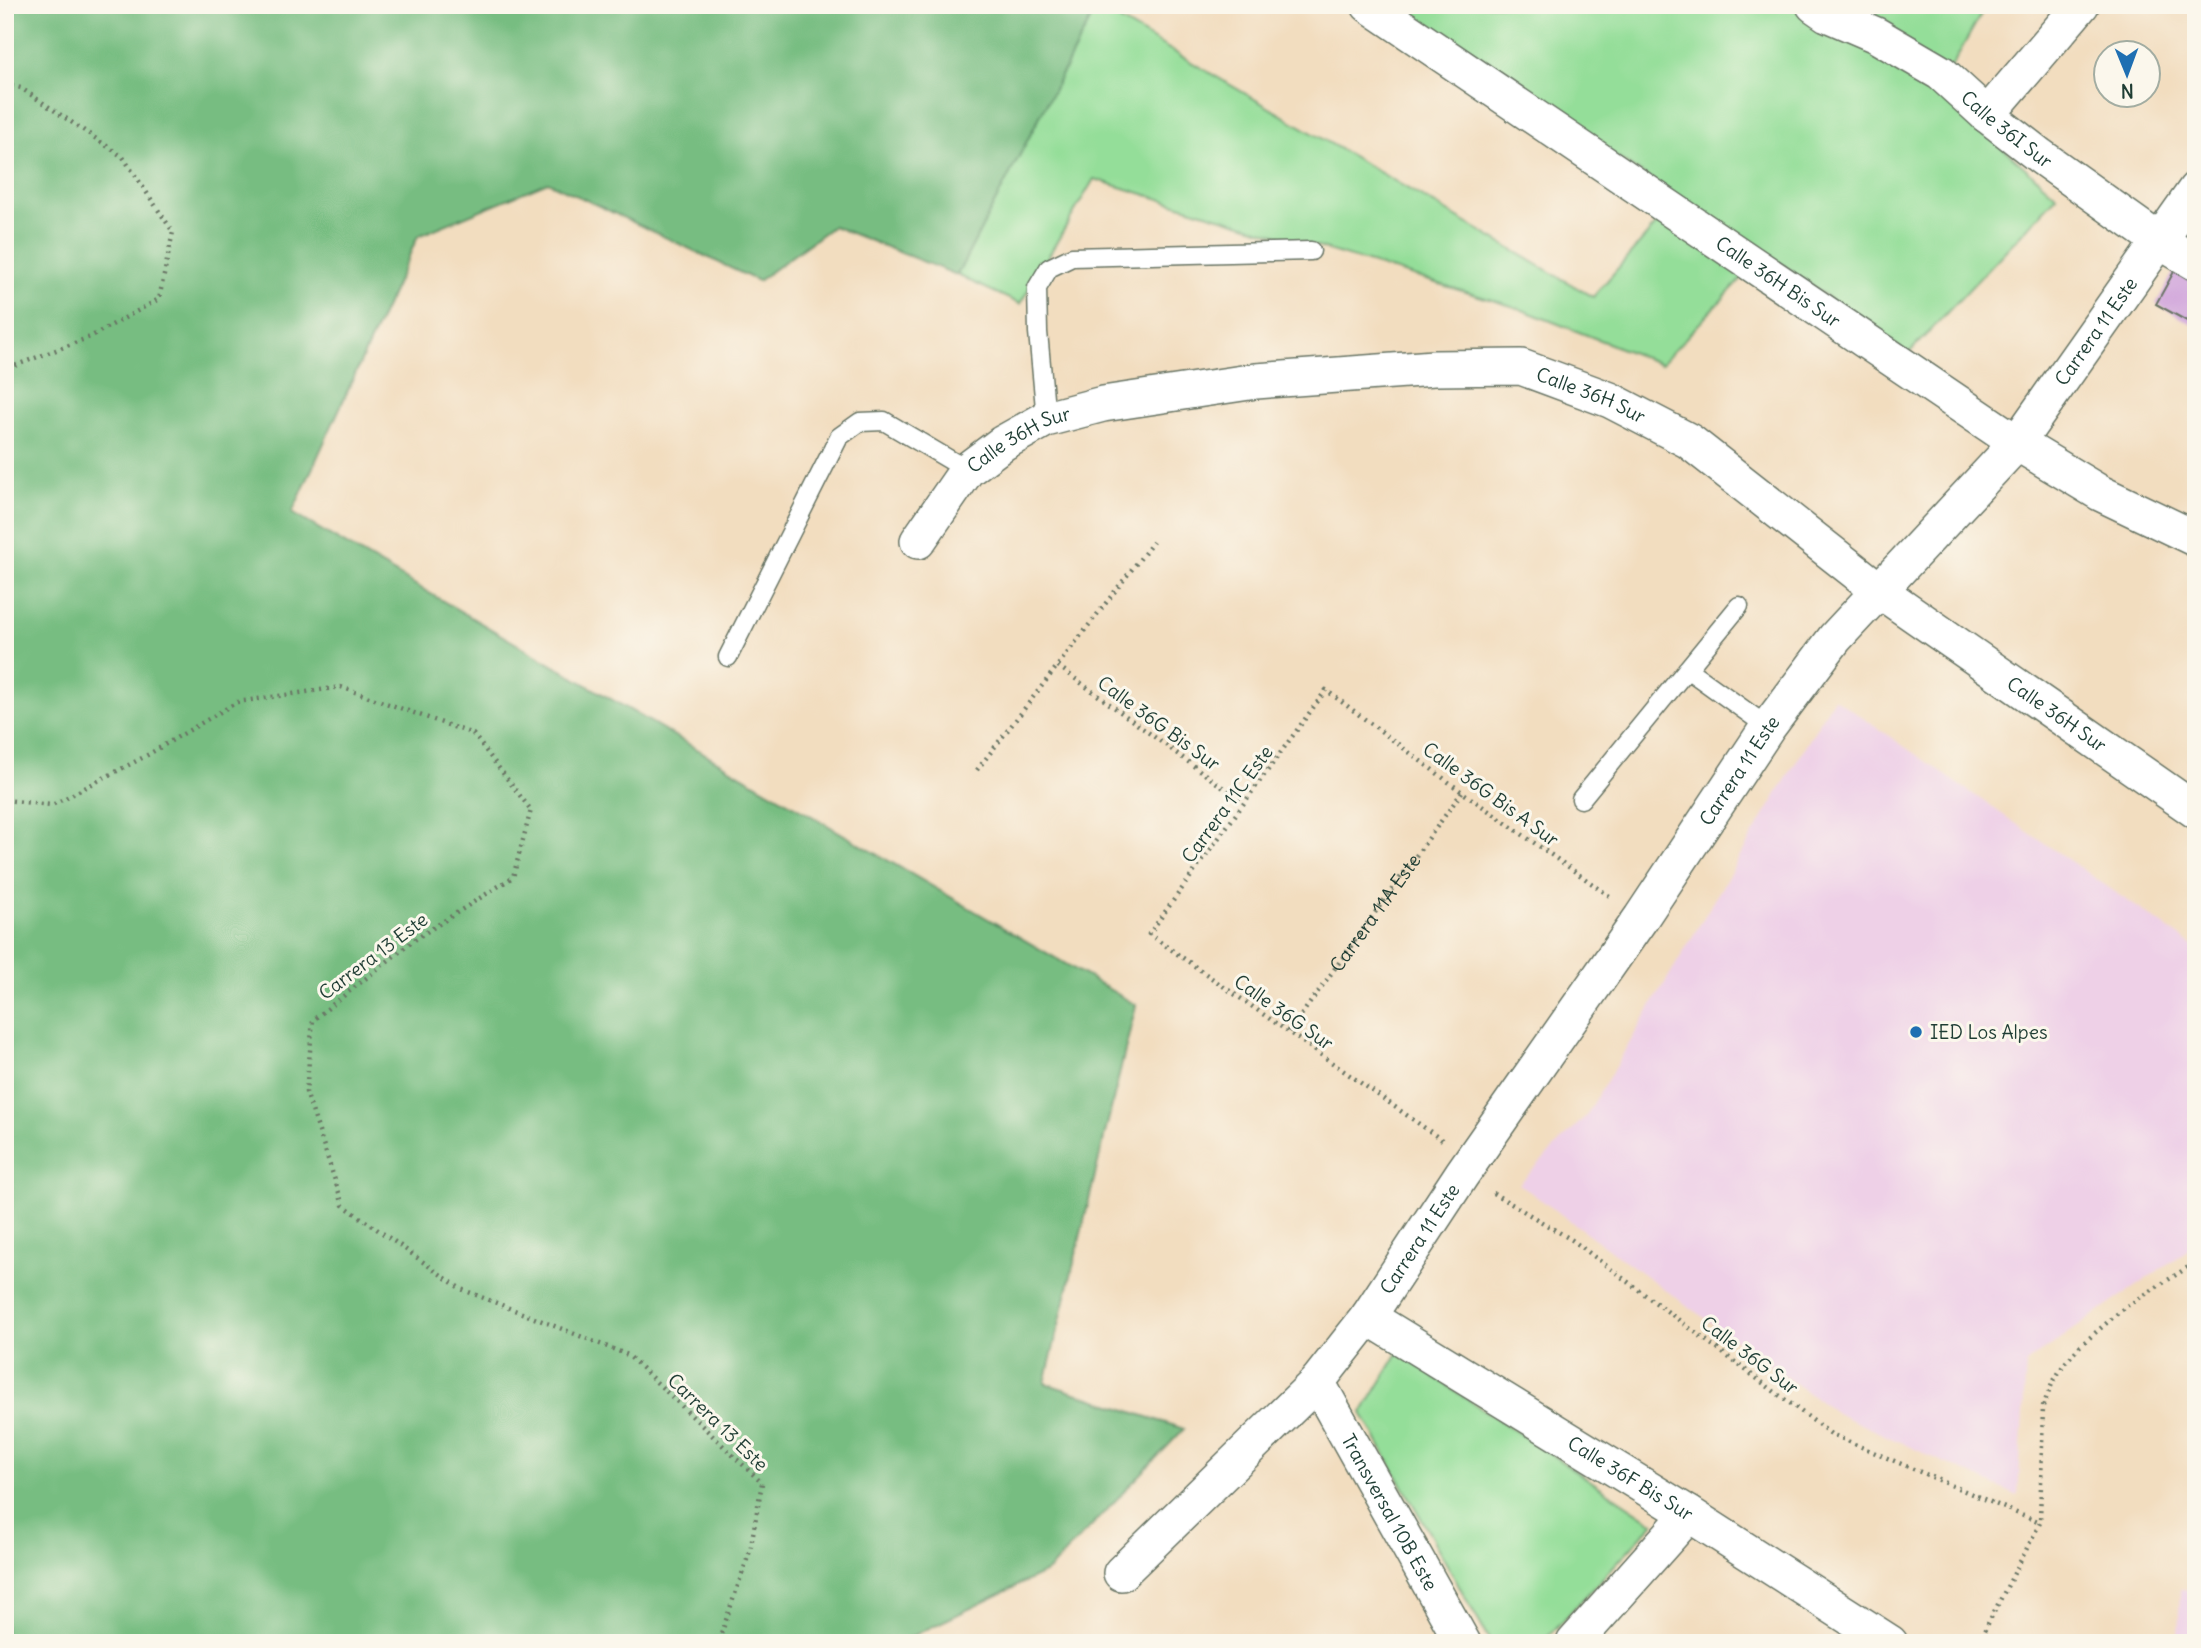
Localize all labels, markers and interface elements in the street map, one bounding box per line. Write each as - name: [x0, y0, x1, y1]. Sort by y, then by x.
- north arrow: [2092, 38, 2162, 108]
- text: N: [2121, 79, 2134, 103]
- street label: Calle 36I Sur: [1956, 85, 2057, 173]
- street label: Calle 36H Bis Sur: [1711, 231, 1846, 333]
- street label: Carrera 11 Este: [2049, 272, 2142, 390]
- street label: Calle 36H Sur: [1533, 362, 1650, 428]
- street label: Calle 36H Sur: [962, 401, 1073, 478]
- street label: Calle 36G Bis Sur: [1093, 670, 1225, 776]
- street label: Calle 36H Sur: [2002, 671, 2112, 757]
- street label: Carrera 11 Este: [1694, 711, 1784, 830]
- street label: Calle 36G Bis A Sur: [1418, 737, 1564, 852]
- street label: Carrera 11C Este: [1176, 740, 1278, 868]
- street label: Carrera 11A Este: [1324, 849, 1425, 976]
- street label: Carrera 13 Este: [314, 907, 432, 1005]
- street label: Calle 36G Sur: [1230, 969, 1339, 1055]
- place label: IED Los Alpes: [1930, 1020, 2048, 1044]
- marker: IED Los Alpes: [1908, 1024, 1924, 1040]
- street label: Carrera 11 Este: [1374, 1179, 1464, 1298]
- street label: Calle 36G Sur: [1697, 1311, 1804, 1400]
- street label: Carrera 13 Este: [663, 1368, 773, 1476]
- street label: Transversal 10B Este: [1336, 1430, 1443, 1595]
- street label: Calle 36F Bis Sur: [1563, 1430, 1698, 1526]

